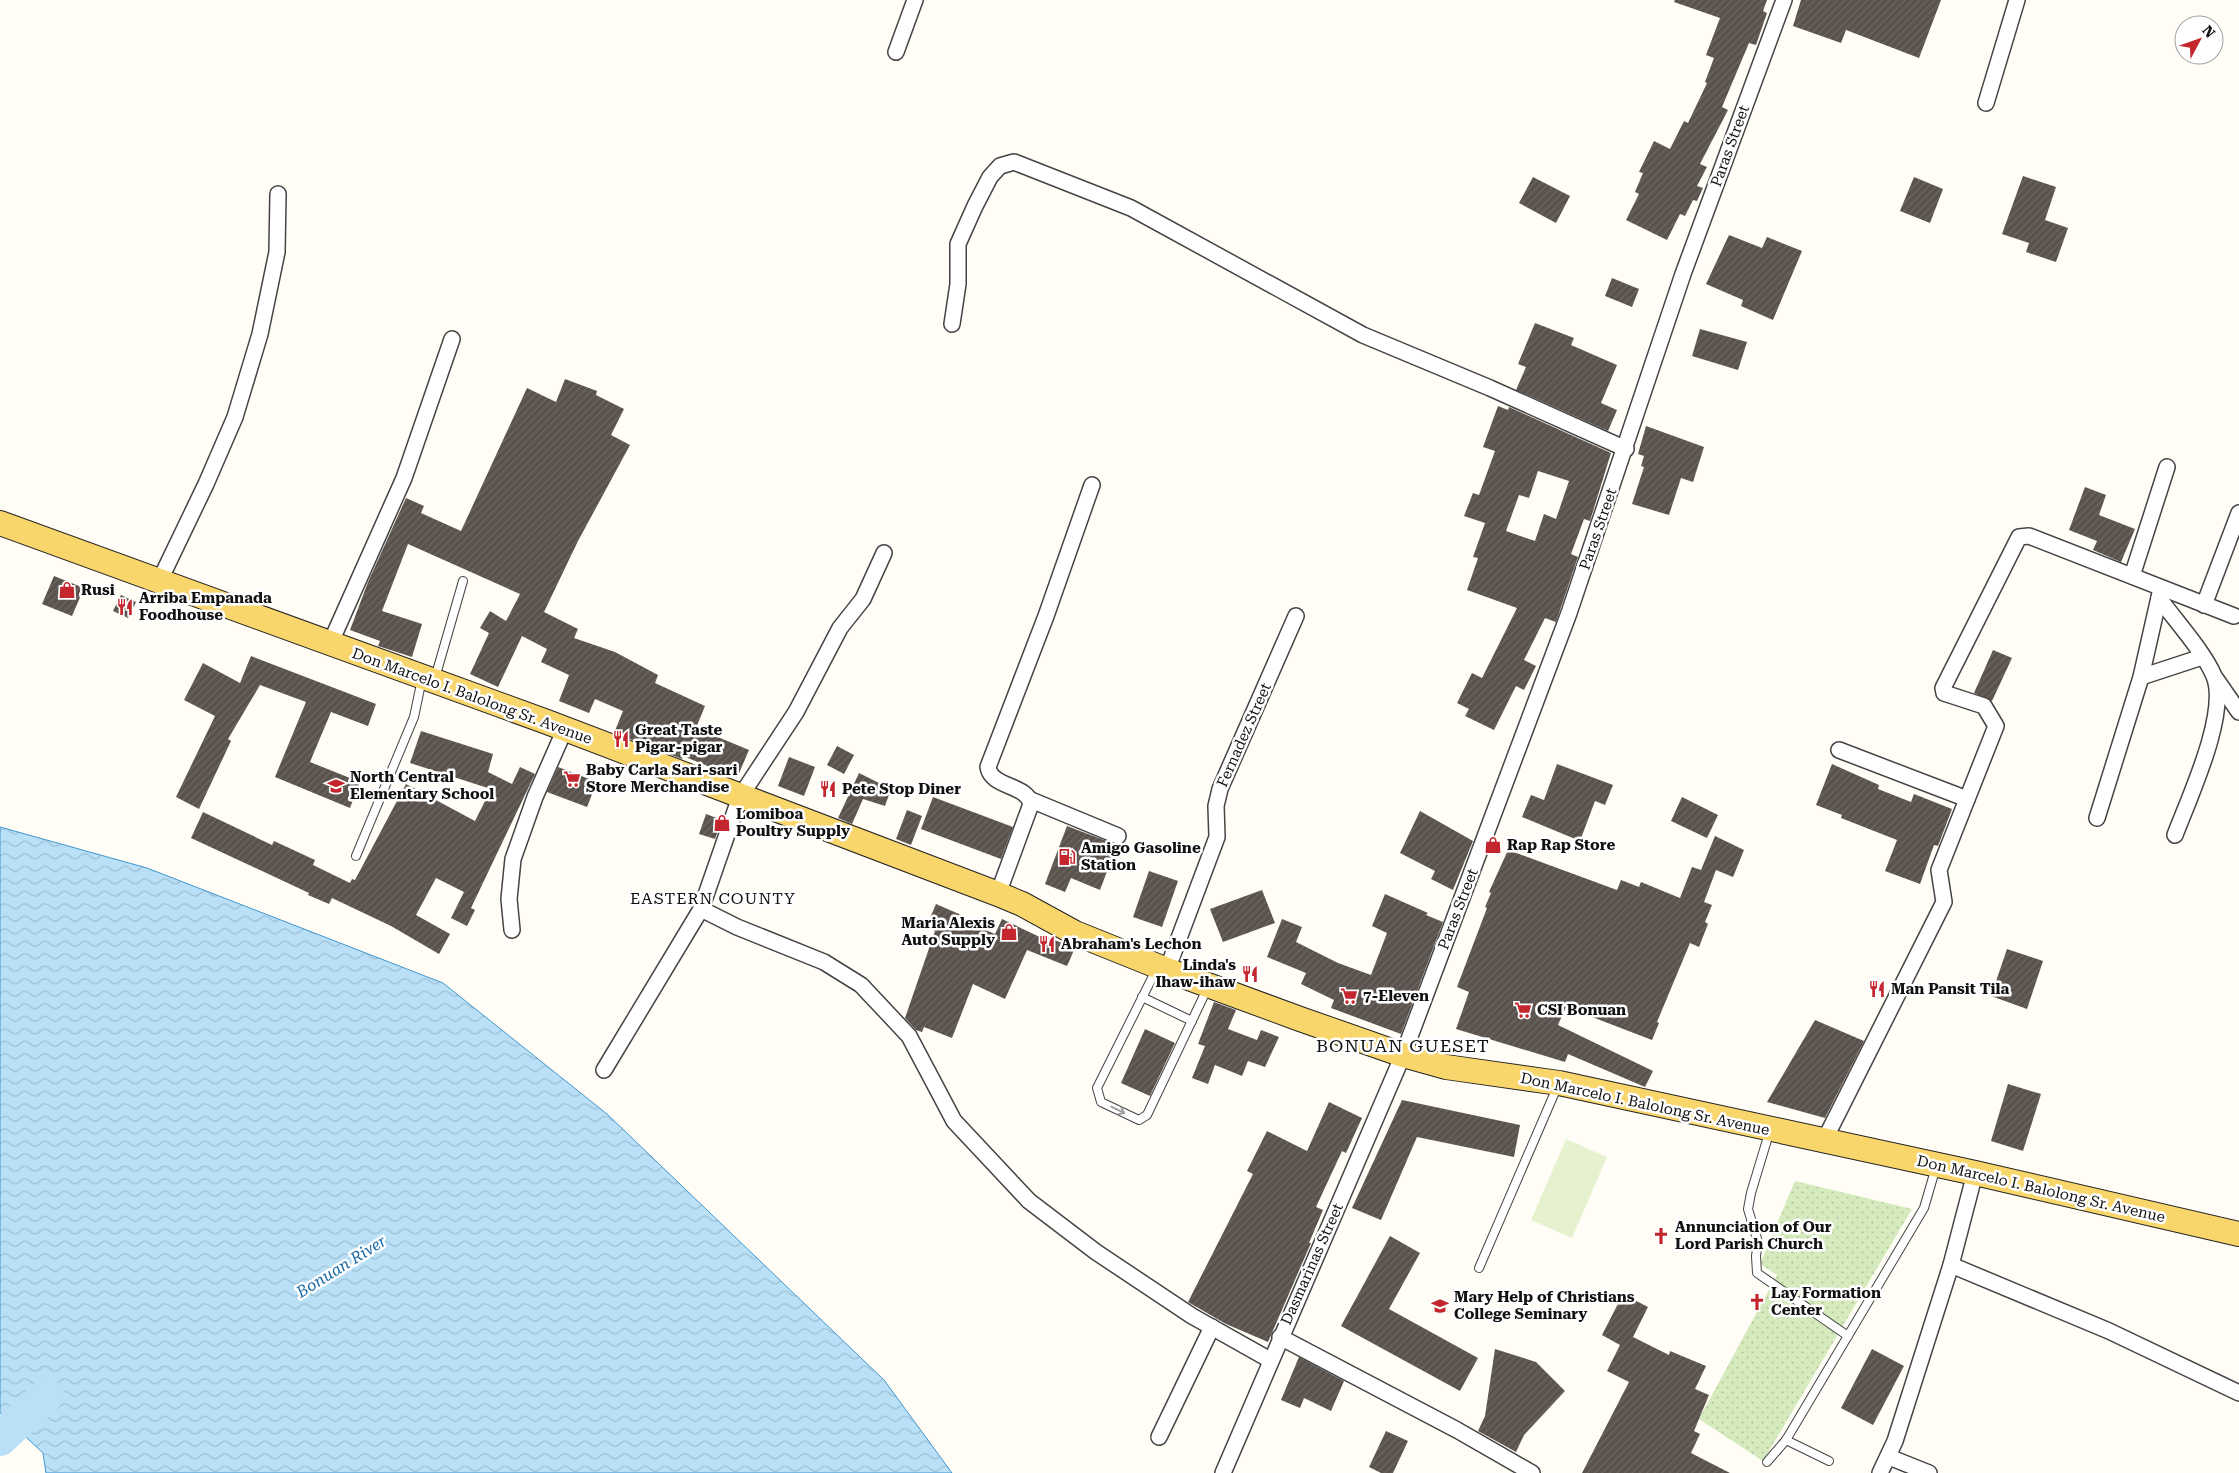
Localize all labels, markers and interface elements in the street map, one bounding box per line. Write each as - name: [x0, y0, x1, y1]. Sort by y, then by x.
- north arrow: [2174, 15, 2224, 65]
- text: N: [2199, 22, 2219, 41]
- street label: Paras Street: [1707, 102, 1753, 189]
- street label: Paras Street: [1576, 485, 1621, 572]
- shop icon: Rusi: [57, 580, 77, 600]
- place label: Rusi: [81, 581, 115, 599]
- place label: Arriba Empanada Foodhouse: [139, 589, 272, 624]
- restaurant icon: Arriba Empanada Foodhouse: [115, 597, 135, 617]
- street label: Don Marcelo I. Balolong Sr. Avenue: [350, 644, 594, 748]
- street label: Fernadez Street: [1213, 680, 1275, 790]
- place label: Great Taste Pigar-pigar: [635, 721, 722, 756]
- restaurant icon: Great Taste Pigar-pigar: [611, 729, 631, 749]
- place label: Baby Carla Sari-sari Store Merchandise: [586, 761, 737, 796]
- place label: North Central Elementary School: [350, 768, 494, 803]
- supermarket icon: Baby Carla Sari-sari Store Merchandise: [562, 769, 582, 789]
- school or university icon: North Central Elementary School: [326, 776, 346, 796]
- restaurant icon: Pete Stop Diner: [818, 779, 838, 799]
- place label: Pete Stop Diner: [842, 780, 961, 798]
- place label: Lomiboa Poultry Supply: [736, 805, 850, 840]
- shop icon: Lomiboa Poultry Supply: [712, 813, 732, 833]
- shop icon: Rap Rap Store: [1483, 835, 1503, 855]
- place label: Rap Rap Store: [1507, 836, 1615, 854]
- place label: Amigo Gasoline Station: [1081, 839, 1201, 874]
- fuel station icon: Amigo Gasoline Station: [1057, 847, 1077, 867]
- street label: Paras Street: [1434, 866, 1482, 952]
- district label: EASTERN COUNTY: [630, 889, 796, 908]
- place label: Maria Alexis Auto Supply: [901, 914, 995, 949]
- shop icon: Maria Alexis Auto Supply: [999, 922, 1019, 942]
- restaurant icon: Abraham's Lechon: [1037, 934, 1057, 954]
- place label: Abraham's Lechon: [1061, 935, 1202, 953]
- place label: Linda's Ihaw-ihaw: [1155, 956, 1236, 991]
- restaurant icon: Linda's Ihaw-ihaw: [1240, 964, 1260, 984]
- restaurant icon: Man Pansit Tila: [1867, 979, 1887, 999]
- place label: Man Pansit Tila: [1891, 980, 2009, 998]
- supermarket icon: 7-Eleven: [1339, 986, 1359, 1006]
- place label: 7-Eleven: [1363, 987, 1429, 1005]
- supermarket icon: CSI Bonuan: [1513, 1000, 1533, 1020]
- place label: CSI Bonuan: [1537, 1001, 1626, 1019]
- district label: BONUAN GUESET: [1316, 1035, 1490, 1056]
- street label: Don Marcelo I. Balolong Sr. Avenue: [1519, 1069, 1771, 1139]
- one-way arrow: [1110, 1105, 1125, 1115]
- street label: Don Marcelo I. Balolong Sr. Avenue: [1915, 1152, 2167, 1226]
- street label: Dasmarinas Street: [1277, 1200, 1347, 1328]
- place label: Annunciation of Our Lord Parish Church: [1675, 1218, 1832, 1253]
- church icon: Annunciation of Our Lord Parish Church: [1651, 1226, 1671, 1246]
- water label: Bonuan River: [292, 1231, 390, 1302]
- place label: Lay Formation Center: [1771, 1284, 1881, 1319]
- place label: Mary Help of Christians College Seminary: [1454, 1288, 1635, 1323]
- church icon: Lay Formation Center: [1747, 1292, 1767, 1312]
- school or university icon: Mary Help of Christians College Seminary: [1430, 1296, 1450, 1316]

